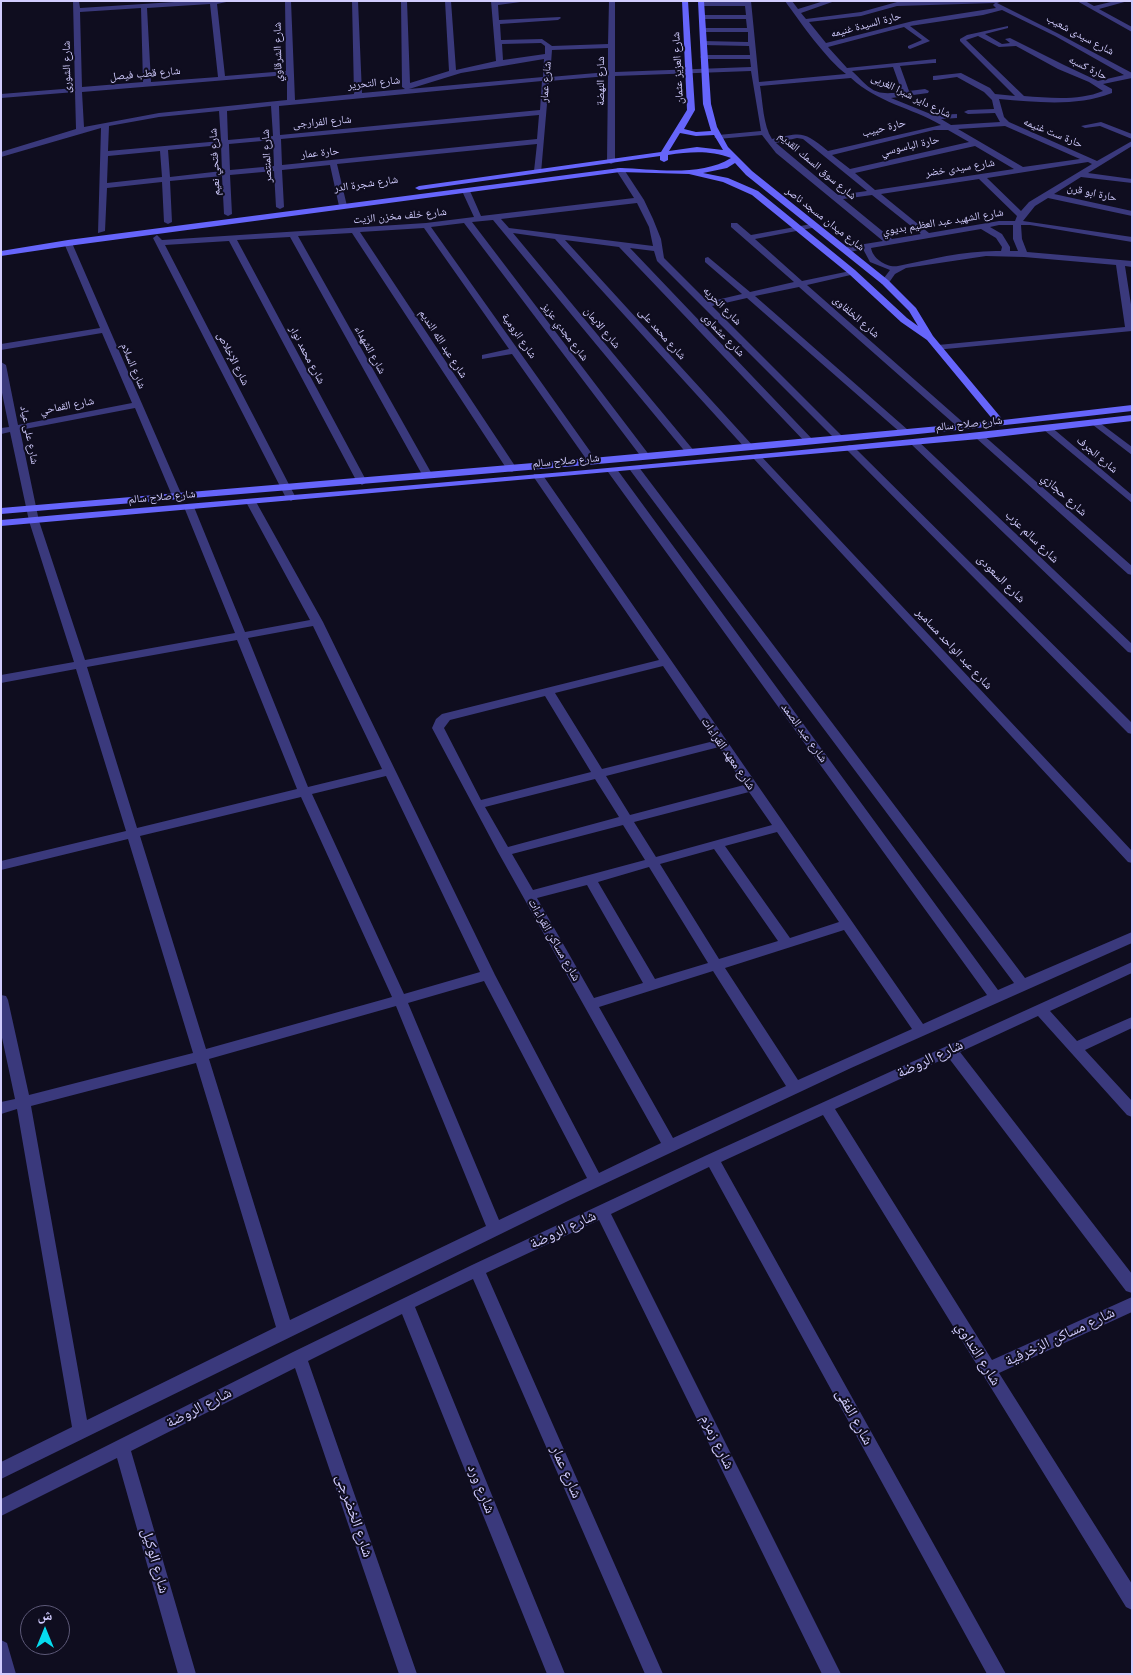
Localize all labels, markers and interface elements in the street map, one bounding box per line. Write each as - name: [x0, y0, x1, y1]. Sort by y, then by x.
- street label: حارة السيدة غنيمه: [829, 9, 903, 41]
- street label: شارع سيدى شعيب: [1044, 12, 1116, 58]
- street label: شارع الشرقاوي: [271, 22, 285, 82]
- street label: شارع العزيز عثمان: [670, 32, 686, 104]
- street label: شارع الشورى: [60, 41, 74, 93]
- street label: حارة كسبه: [1066, 53, 1110, 83]
- street label: شارع النهضة: [594, 56, 608, 106]
- street label: شارع عمار: [538, 61, 554, 103]
- street label: شارع قطب فيصل: [109, 64, 181, 84]
- street label: شارع داير شبرا الغربى: [869, 71, 953, 121]
- street label: شارع التحرير: [347, 74, 401, 92]
- street label: شارع الفرارجى: [292, 113, 352, 131]
- street label: حارة ست غنيمه: [1021, 115, 1085, 151]
- street label: حارة حبيب: [861, 116, 907, 140]
- street label: شارع فتحي نعيم: [207, 128, 223, 196]
- street label: شارع المنتصر: [259, 129, 275, 183]
- street label: شارع سوق السمك القديم: [775, 129, 859, 203]
- street label: حارة الباسوسي: [880, 133, 940, 159]
- street label: حارة عمار: [300, 144, 340, 162]
- street label: شارع سيدى خضر: [924, 156, 996, 180]
- street label: شارع شجرة الدر: [333, 173, 399, 195]
- street label: حارة ابو قرن: [1066, 181, 1118, 205]
- street label: شارع ميدان مسجد ناصر: [783, 184, 867, 254]
- street label: شارع خلف مخزن الزيت: [353, 205, 447, 227]
- street label: شارع الشهيد عبد العظيم بديوي: [882, 206, 1004, 238]
- street label: شارع الحريه: [700, 284, 744, 328]
- street label: شارع الخلفاوى: [830, 293, 882, 341]
- street label: شارع مجدي عزيز: [539, 300, 591, 364]
- street label: شارع الايمان: [581, 305, 623, 351]
- street label: شارع محمد على: [635, 306, 689, 362]
- street label: شارع عبد الله النديم: [416, 307, 470, 381]
- street label: شارع عشماوى: [699, 310, 747, 360]
- street label: شارع الرومية: [499, 311, 539, 361]
- street label: شارع محمد نوار: [286, 324, 328, 386]
- street label: شارع الشهداء: [351, 324, 389, 376]
- street label: شارع الإخلاص: [214, 330, 252, 388]
- street label: شارع السلام: [118, 341, 148, 391]
- street label: شارع القماحي: [39, 394, 95, 418]
- street label: شارع على عياد: [17, 405, 41, 465]
- street label: شارع صلاح سالم: [935, 414, 1003, 434]
- street label: شارع الجرف: [1074, 434, 1120, 476]
- street label: شارع صلاح سالم: [532, 451, 600, 471]
- street label: شارع حجازي: [1038, 471, 1090, 519]
- street label: شارع صلاح سالم: [128, 487, 196, 507]
- street label: شارع سالم عزب: [1002, 508, 1062, 566]
- street label: شارع السعودى: [974, 552, 1028, 606]
- street label: شارع عبد الواحد مسامير: [913, 605, 995, 693]
- street label: شارع عبد الصمد: [778, 701, 830, 765]
- street label: شارع معهد القراءات: [698, 715, 758, 793]
- street label: شارع مساكن القراءات: [525, 896, 583, 984]
- street label: شارع الروضة: [894, 1036, 966, 1082]
- street label: شارع الروضة: [527, 1207, 599, 1253]
- street label: شارع مساكن الزخرفية: [1002, 1304, 1118, 1370]
- street label: شارع التداوي: [951, 1319, 1005, 1389]
- street label: شارع الروضة: [163, 1384, 235, 1432]
- street label: شارع الفقى: [831, 1386, 877, 1448]
- street label: شارع زمزم: [696, 1412, 738, 1472]
- street label: شارع عمار: [546, 1443, 586, 1501]
- street label: شارع ورد: [463, 1462, 499, 1516]
- street label: شارع الخضرجى: [331, 1472, 377, 1560]
- street label: شارع الوكيل: [137, 1526, 173, 1596]
- north arrow: [20, 1605, 70, 1655]
- text: ش: [38, 1607, 52, 1624]

